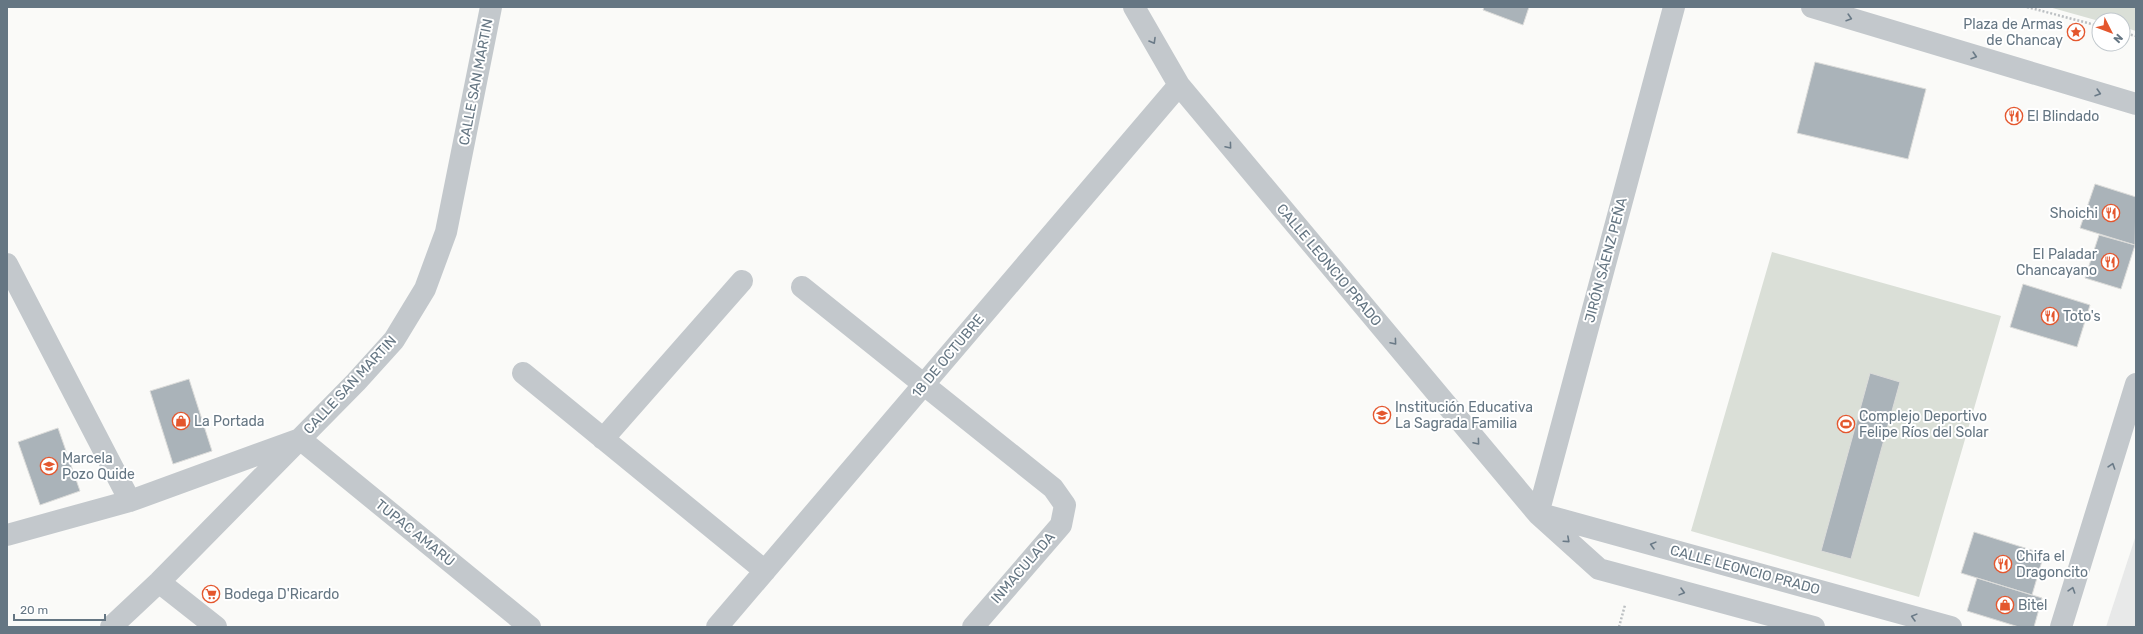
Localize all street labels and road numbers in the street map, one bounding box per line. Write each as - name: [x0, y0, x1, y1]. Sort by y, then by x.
- street label: CALLE SAN MARTIN: [455, 17, 497, 147]
- street label: JIRÓN SÁENZ PEÑA: [1580, 195, 1631, 325]
- street label: CALLE LEONCIO PRADO: [1273, 200, 1385, 330]
- street label: 18 DE OCTUBRE: [908, 311, 988, 401]
- street label: CALLE SAN MARTIN: [300, 332, 400, 438]
- street label: TUPAC AMARU: [372, 496, 458, 570]
- street label: INMACULADA: [987, 528, 1059, 607]
- street label: CALLE LEONCIO PRADO: [1668, 542, 1822, 598]

